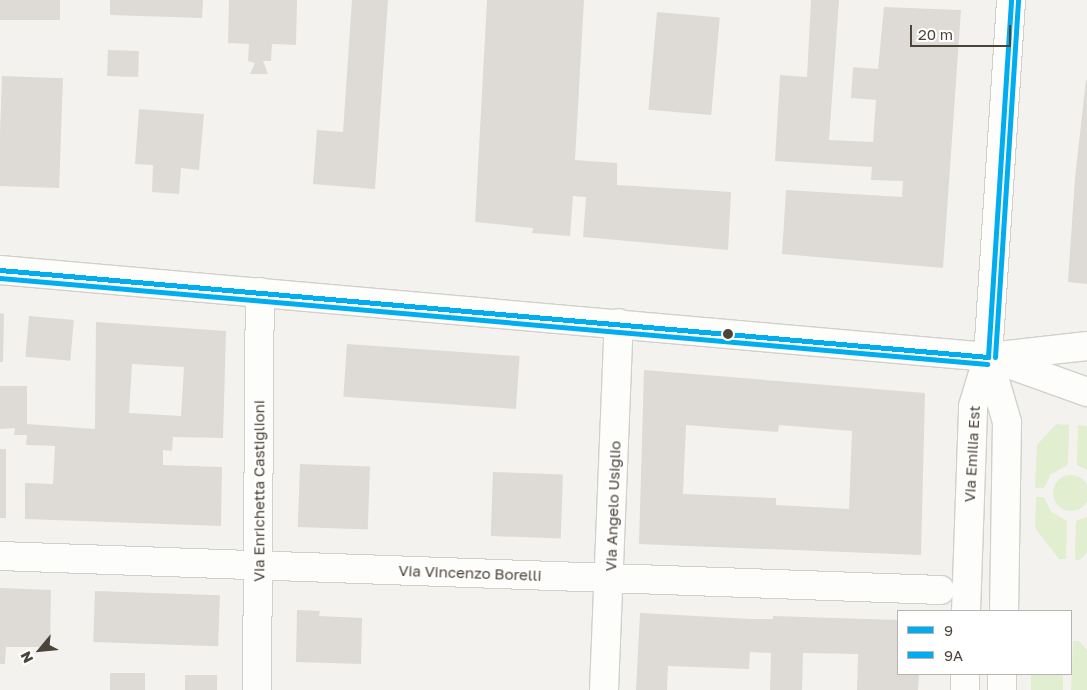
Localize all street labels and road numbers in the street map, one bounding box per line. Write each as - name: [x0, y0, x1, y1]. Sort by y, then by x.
- street label: Via Enrichetta Castiglioni: [250, 400, 268, 582]
- street label: Via Emilia Est: [960, 405, 984, 503]
- street label: Via Angelo Usiglio: [602, 440, 624, 572]
- street label: Via Vincenzo Borelli: [398, 562, 542, 584]

